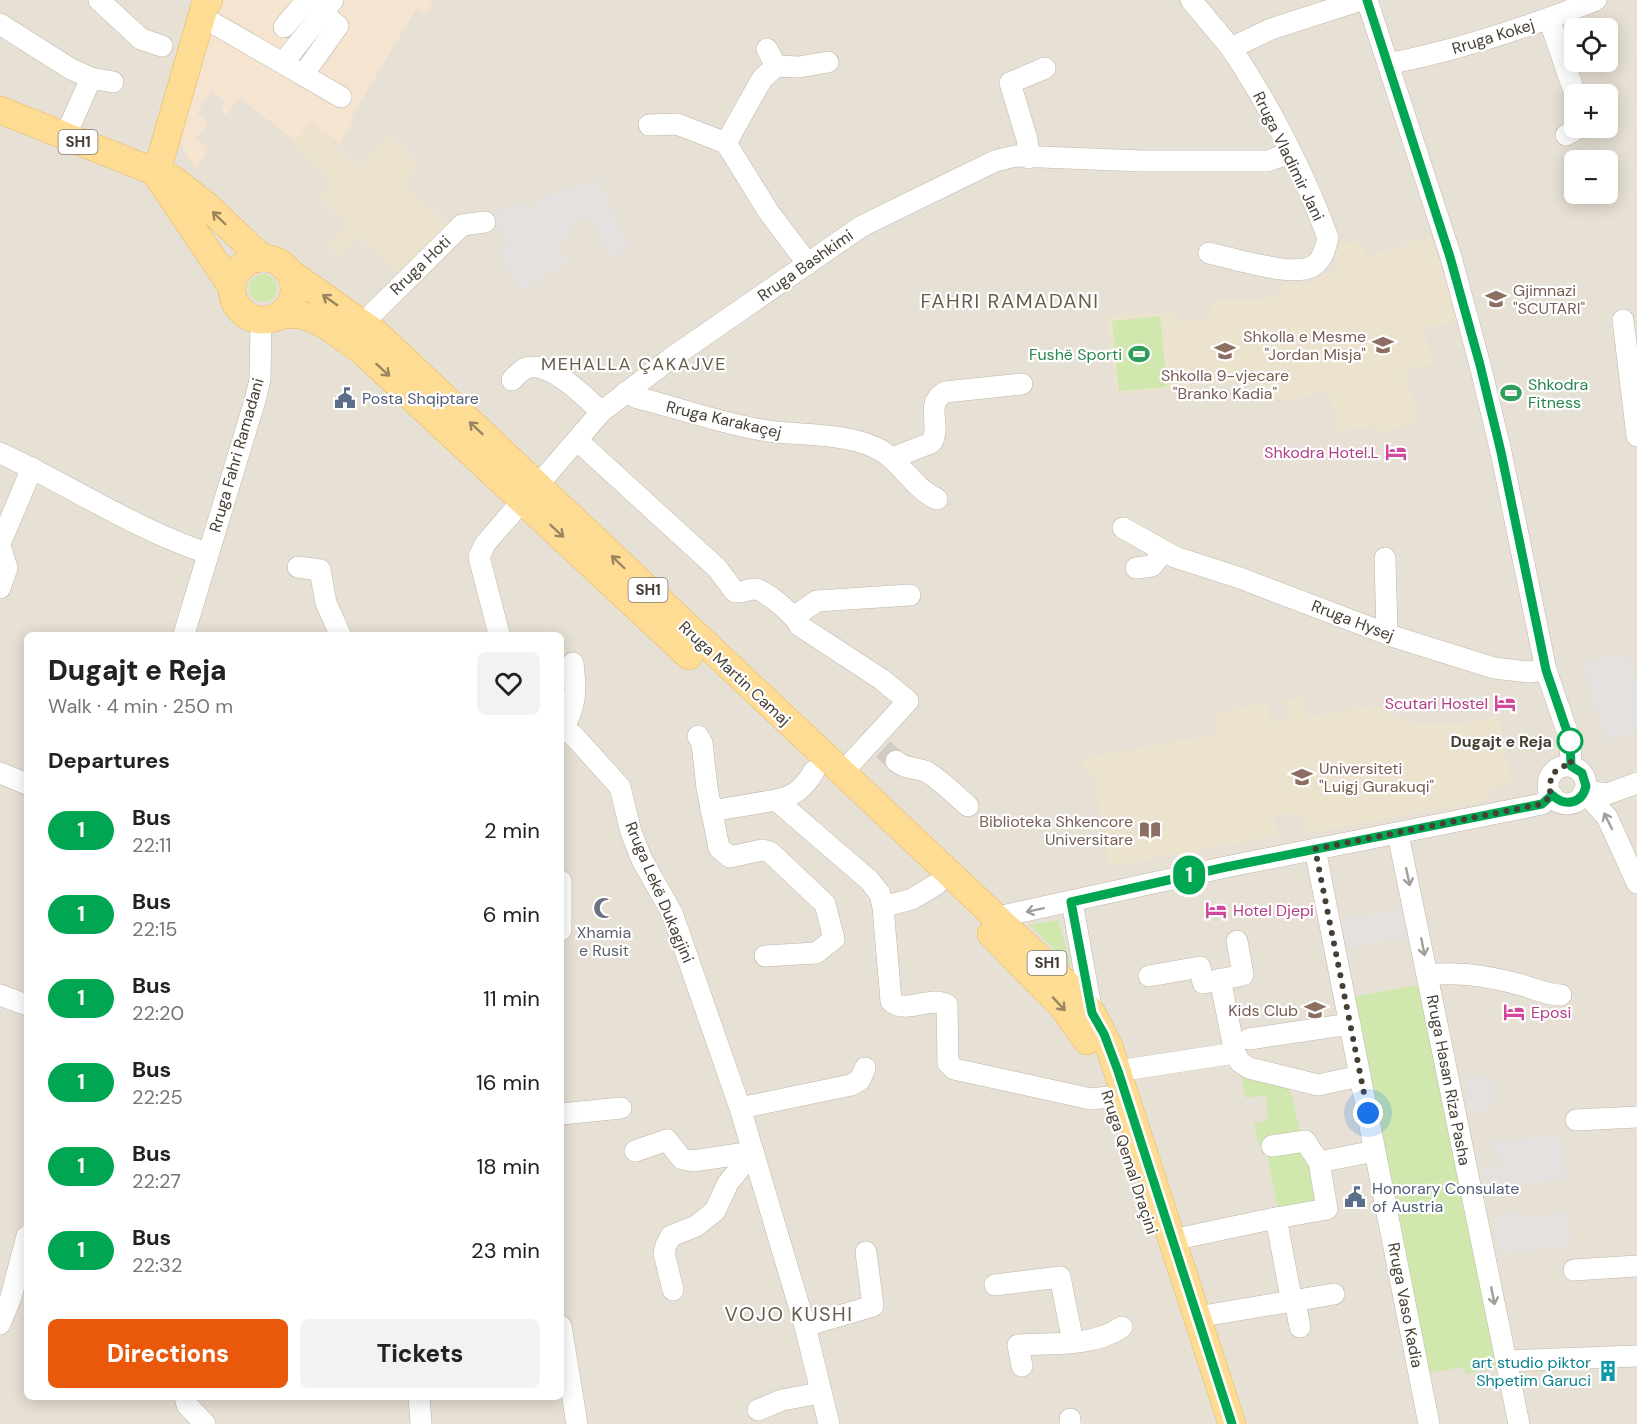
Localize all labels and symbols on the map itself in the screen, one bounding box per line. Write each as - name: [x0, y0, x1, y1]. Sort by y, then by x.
- street label: Rruga Kokej: [1449, 14, 1537, 59]
- street label: Rruga Vladimir Jani: [1248, 88, 1329, 224]
- road number: SH1: [58, 130, 98, 154]
- one-way arrow: [212, 211, 227, 225]
- street label: Rruga Bashkimi: [753, 225, 857, 306]
- street label: Rruga Hoti: [385, 231, 455, 300]
- place label: Gjimnazi "SCUTARI": [1513, 280, 1585, 319]
- school or university icon: Gjimnazi "SCUTARI": [1484, 287, 1508, 311]
- district label: FAHRI RAMADANI: [921, 288, 1099, 314]
- one-way arrow: [322, 293, 339, 306]
- place label: Shkolla e Mesme "Jordan Misja": [1243, 326, 1366, 365]
- school or university icon: Shkolla e Mesme "Jordan Misja": [1371, 333, 1395, 357]
- school or university icon: Shkolla 9-vjecare "Branko Kadia": [1213, 339, 1237, 363]
- sports icon: Fushë Sporti: [1127, 342, 1151, 366]
- place label: Fushë Sporti: [1029, 344, 1122, 365]
- district label: MEHALLA ÇAKAJVE: [541, 352, 727, 376]
- one-way arrow: [375, 363, 390, 377]
- place label: Shkolla 9-vjecare "Branko Kadia": [1161, 365, 1289, 404]
- place label: Shkodra Fitness: [1528, 374, 1588, 413]
- street label: Rruga Fahri Ramadani: [204, 376, 269, 535]
- sports icon: Shkodra Fitness: [1499, 381, 1523, 405]
- public building icon: Posta Shqiptare: [333, 386, 357, 410]
- place label: Posta Shqiptare: [362, 388, 479, 409]
- street label: Rruga Karakaçej: [664, 396, 784, 443]
- one-way arrow: [469, 421, 484, 436]
- hotel icon: Shkodra Hotel.L: [1384, 440, 1408, 464]
- place label: Shkodra Hotel.L: [1264, 442, 1379, 463]
- one-way arrow: [549, 524, 564, 539]
- one-way arrow: [611, 556, 626, 570]
- road number: SH1: [628, 578, 668, 602]
- street label: Rruga Hysej: [1309, 595, 1397, 646]
- street label: Rruga Martin Camaj: [674, 616, 795, 731]
- hotel icon: Scutari Hostel: [1493, 691, 1517, 715]
- place label: Scutari Hostel: [1385, 693, 1488, 714]
- marker: Dugajt e Reja: [1557, 728, 1583, 754]
- place label: Dugajt e Reja: [1450, 731, 1552, 752]
- place label: Universiteti "Luigj Gurakuqi": [1319, 758, 1435, 797]
- school or university icon: Universiteti "Luigj Gurakuqi": [1290, 765, 1314, 789]
- place label: Biblioteka Shkencore Universitare: [979, 811, 1133, 850]
- one-way arrow: [1602, 812, 1614, 830]
- street label: Rruga Lekë Dukagjini: [620, 818, 699, 966]
- library icon: Biblioteka Shkencore Universitare: [1138, 818, 1162, 842]
- line badge: 1: [1170, 856, 1208, 894]
- one-way arrow: [1403, 866, 1414, 886]
- mosque icon: Xhamia e Rusit: [592, 896, 616, 920]
- hotel icon: Hotel Djepi: [1204, 898, 1228, 922]
- place label: Hotel Djepi: [1233, 900, 1314, 921]
- one-way arrow: [1026, 905, 1045, 917]
- place label: Xhamia e Rusit: [577, 922, 631, 961]
- one-way arrow: [1418, 937, 1429, 957]
- road number: SH1: [1028, 951, 1066, 975]
- street label: Rruga Hasan Riza Pasha: [1422, 993, 1475, 1167]
- one-way arrow: [1052, 997, 1067, 1012]
- school or university icon: Kids Club: [1303, 998, 1327, 1022]
- place label: Kids Club: [1228, 1000, 1298, 1021]
- hotel icon: Eposi: [1502, 1000, 1526, 1024]
- place label: Eposi: [1531, 1002, 1571, 1023]
- street label: Rruga Qemal Draçini: [1096, 1087, 1163, 1237]
- your location: [1353, 1098, 1383, 1128]
- place label: Honorary Consulate of Austria: [1372, 1178, 1519, 1217]
- public building icon: Honorary Consulate of Austria: [1343, 1185, 1367, 1209]
- street label: Rruga Vaso Kadia: [1383, 1241, 1428, 1369]
- one-way arrow: [1488, 1286, 1499, 1305]
- district label: VOJO KUSHI: [725, 1301, 853, 1327]
- place label: art studio piktor Shpetim Garuci: [1472, 1352, 1591, 1391]
- building icon: art studio piktor Shpetim Garuci: [1596, 1359, 1620, 1383]

